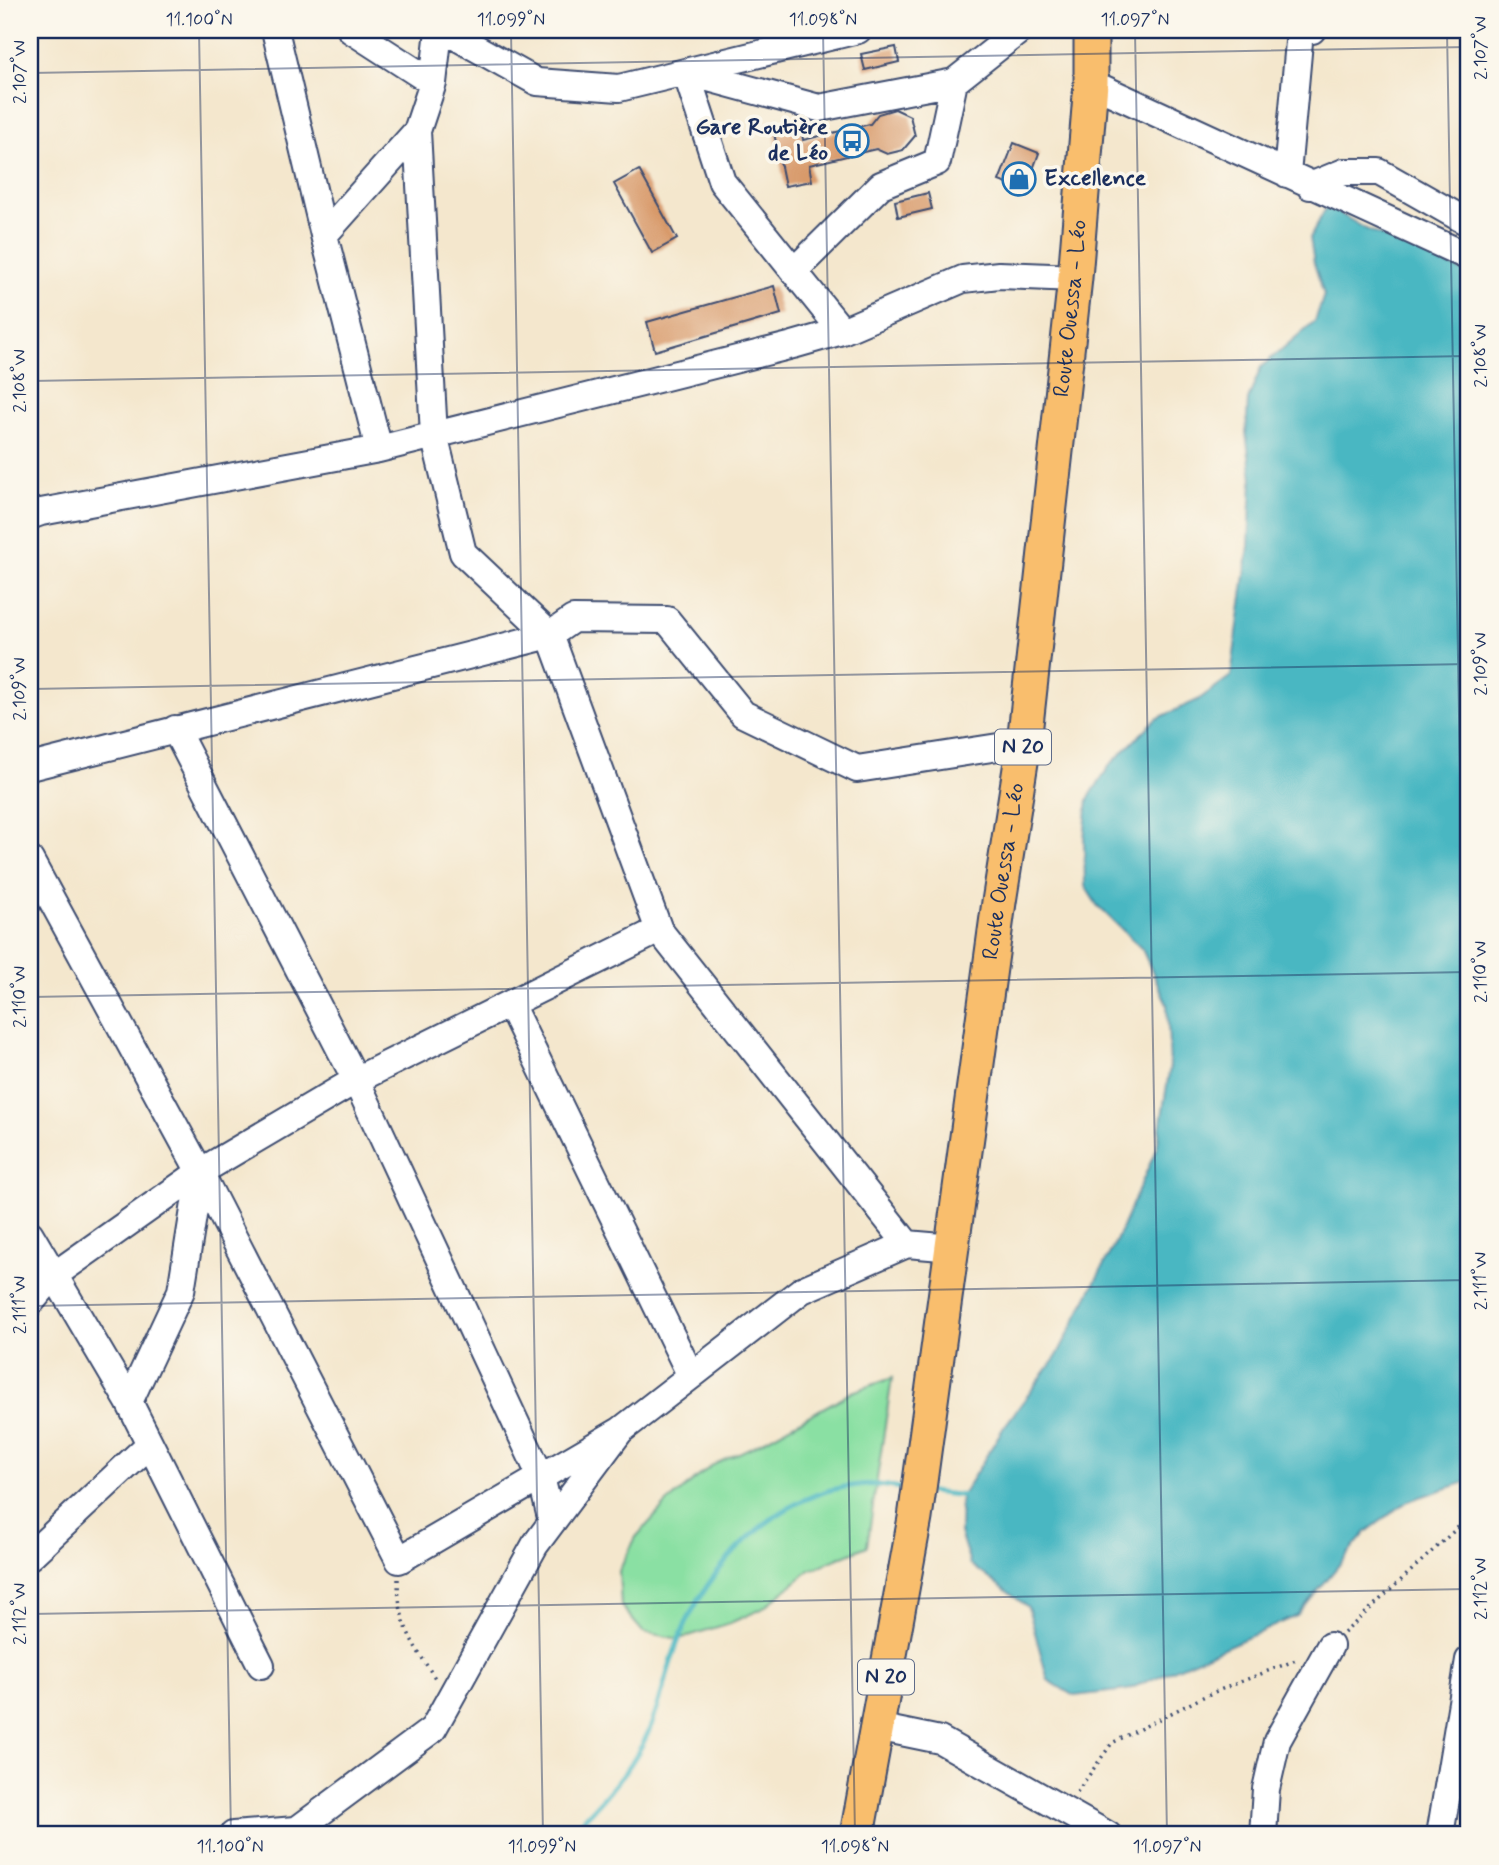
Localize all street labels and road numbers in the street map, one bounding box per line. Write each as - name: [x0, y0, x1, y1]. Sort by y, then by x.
- street label: Route Ouessa - Léo: [1047, 218, 1095, 399]
- road number: N 20: [995, 730, 1051, 764]
- street label: Route Ouessa - Léo: [976, 781, 1032, 962]
- road number: N 20: [858, 1660, 914, 1694]

